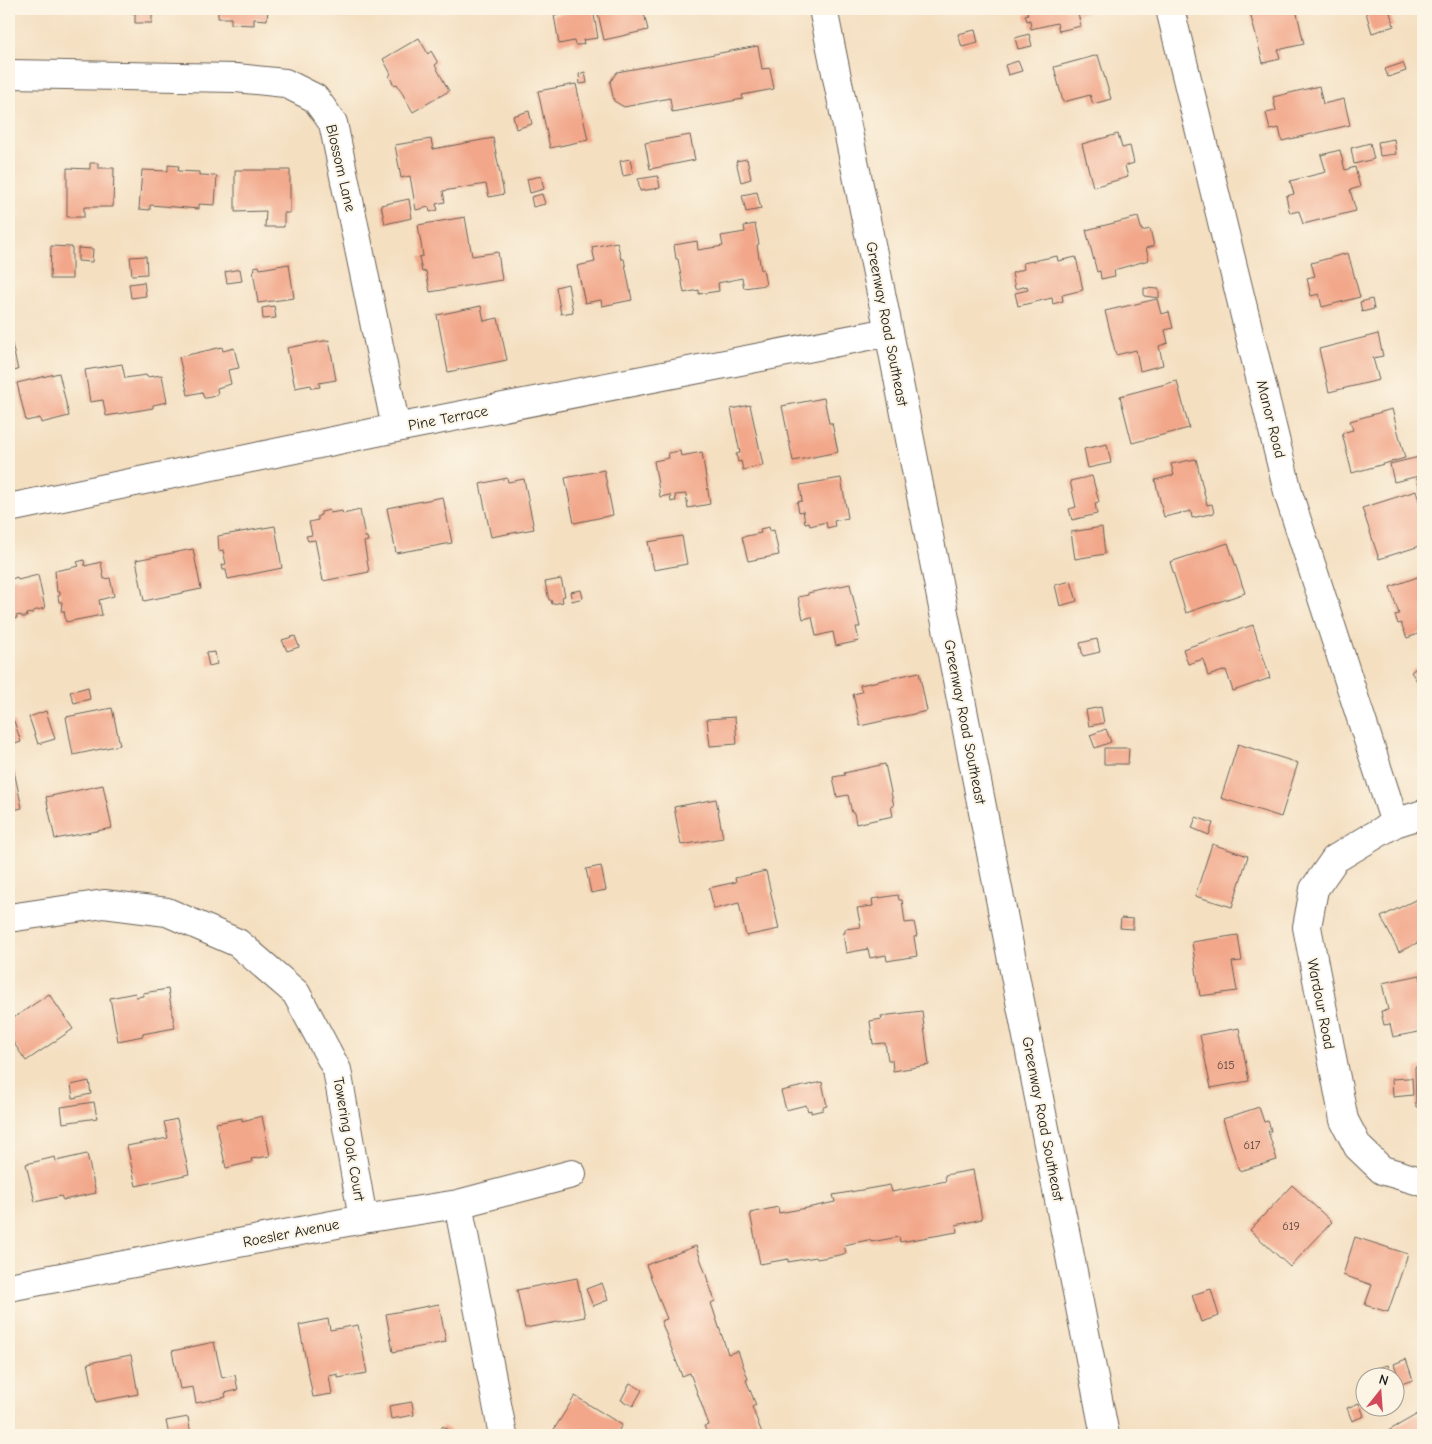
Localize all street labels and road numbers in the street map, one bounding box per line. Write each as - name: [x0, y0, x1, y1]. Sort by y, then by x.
- street label: Blossom Lane: [322, 123, 360, 214]
- street label: Greenway Road Southeast: [862, 240, 912, 409]
- street label: Manor Road: [1253, 378, 1289, 460]
- street label: Pine Terrace: [407, 401, 490, 435]
- street label: Greenway Road Southeast: [940, 638, 990, 807]
- street label: Wardour Road: [1303, 957, 1339, 1051]
- street label: Greenway Road Southeast: [1018, 1035, 1068, 1204]
- street label: Towering Oak Court: [329, 1075, 369, 1203]
- street label: Roesler Avenue: [241, 1215, 341, 1251]

